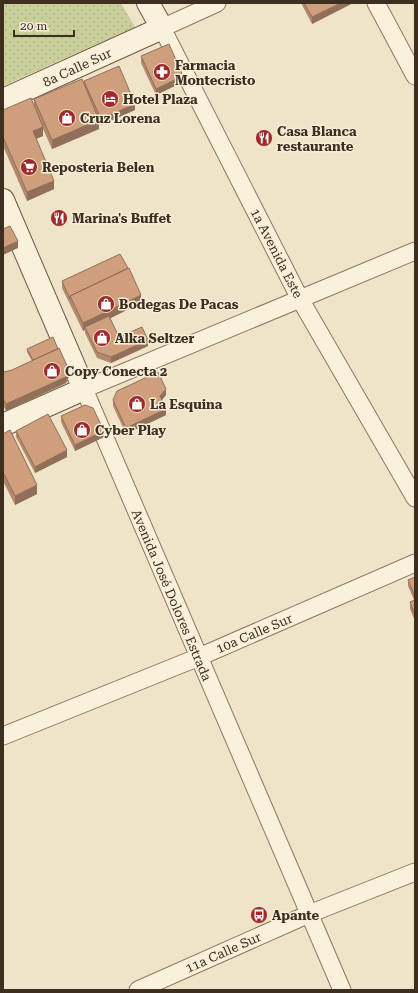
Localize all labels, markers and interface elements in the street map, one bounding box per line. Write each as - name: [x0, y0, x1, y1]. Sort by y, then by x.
- scale bar: [14, 12, 74, 38]
- text: 20 m: [20, 19, 47, 33]
- street label: 8a Calle Sur: [41, 45, 115, 90]
- place label: Farmacia Montecristo: [175, 58, 255, 88]
- pharmacy icon: Farmacia Montecristo: [152, 62, 172, 82]
- hotel icon: Hotel Plaza: [100, 89, 120, 109]
- place label: Hotel Plaza: [123, 92, 198, 107]
- shop icon: Cruz Lorena: [57, 108, 77, 128]
- place label: Cruz Lorena: [80, 111, 161, 126]
- place label: Casa Blanca restaurante: [277, 124, 357, 154]
- restaurant icon: Casa Blanca restaurante: [254, 128, 274, 148]
- supermarket icon: Reposteria Belen: [19, 157, 39, 177]
- place label: Reposteria Belen: [42, 160, 155, 175]
- street label: 1a Avenida Este: [248, 206, 306, 300]
- restaurant icon: Marina's Buffet: [49, 208, 69, 228]
- place label: Marina's Buffet: [72, 211, 172, 226]
- shop icon: Bodegas De Pacas: [96, 294, 116, 314]
- place label: Bodegas De Pacas: [119, 297, 239, 312]
- shop icon: Alka Seltzer: [92, 328, 112, 348]
- place label: Alka Seltzer: [115, 331, 195, 346]
- shop icon: Copy Conecta 2: [42, 361, 62, 381]
- place label: Copy Conecta 2: [65, 364, 167, 379]
- shop icon: La Esquina: [127, 394, 147, 414]
- place label: La Esquina: [150, 397, 223, 412]
- shop icon: Cyber Play: [72, 420, 92, 440]
- place label: Cyber Play: [95, 423, 166, 438]
- street label: Avenida José Dolores Estrada: [129, 507, 215, 683]
- street label: 10a Calle Sur: [214, 610, 295, 656]
- bus stop icon: Apante: [249, 905, 269, 925]
- place label: Apante: [272, 908, 319, 923]
- street label: 11a Calle Sur: [183, 929, 264, 976]

